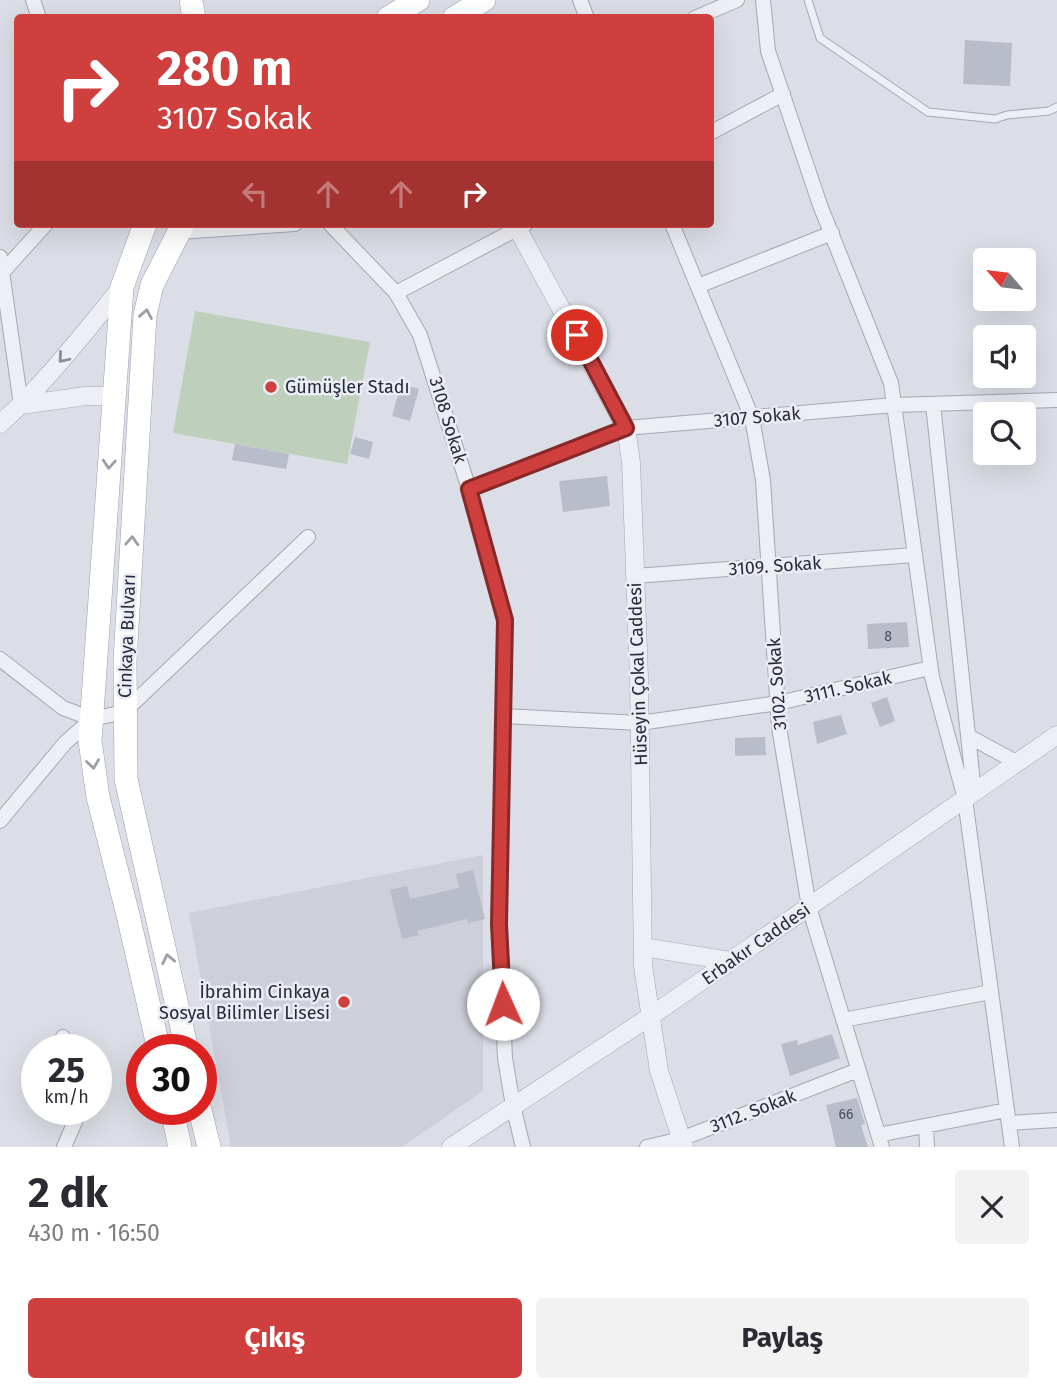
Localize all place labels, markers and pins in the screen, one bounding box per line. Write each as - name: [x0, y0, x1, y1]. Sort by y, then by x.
- pin: [547, 305, 607, 365]
- place label: Gümüşler Stadı: [285, 376, 410, 398]
- marker: Gümüşler Stadı: [263, 379, 279, 395]
- place label: İbrahim Cinkaya Sosyal Bilimler Lisesi: [159, 981, 330, 1024]
- marker: İbrahim Cinkaya Sosyal Bilimler Lisesi: [336, 994, 352, 1010]

